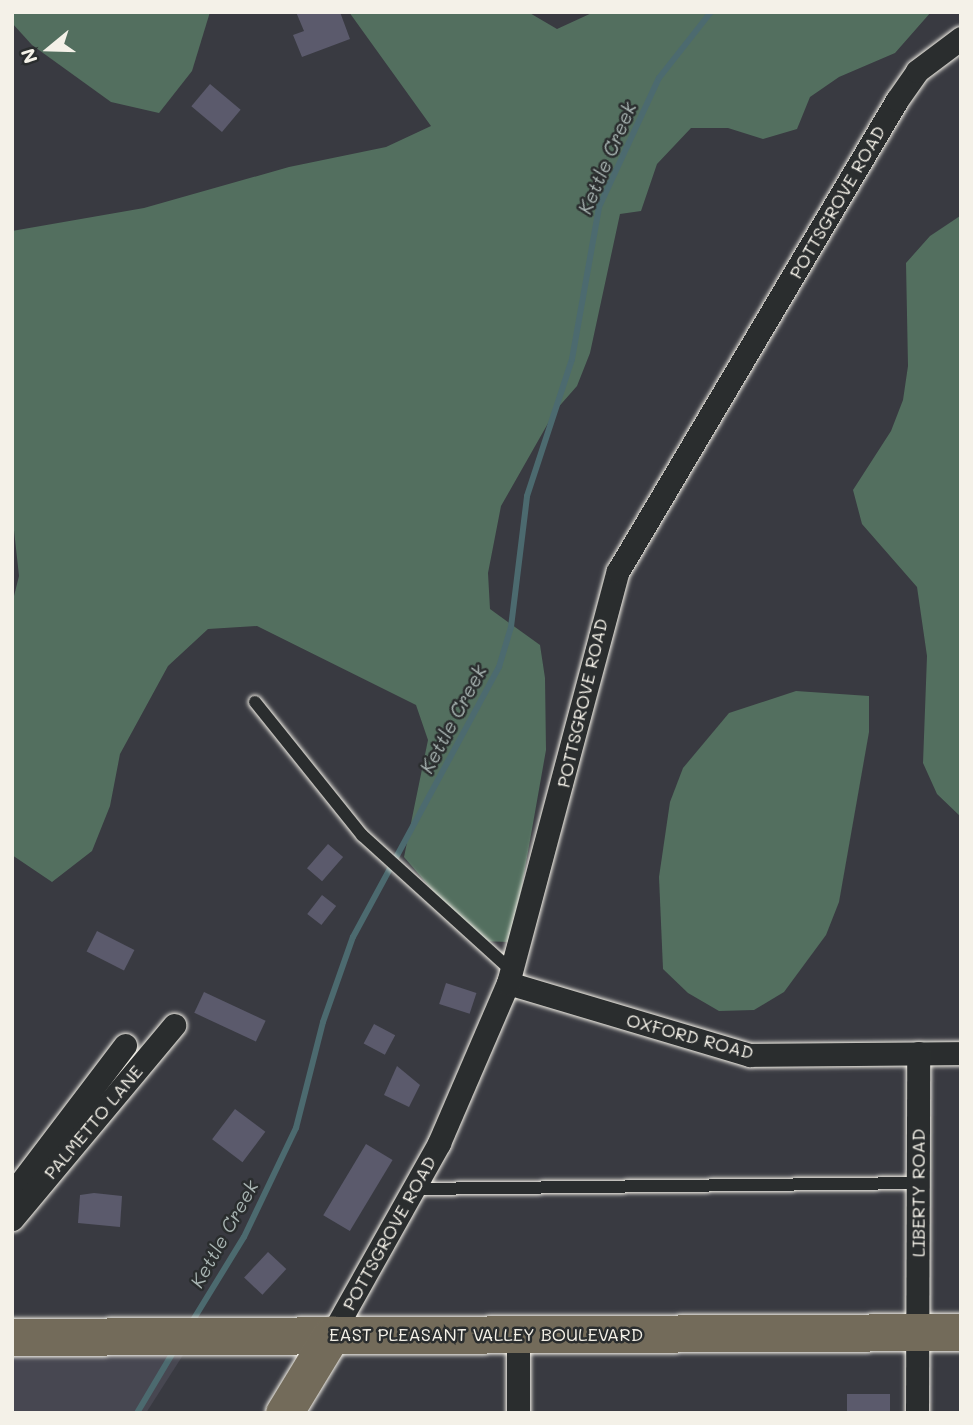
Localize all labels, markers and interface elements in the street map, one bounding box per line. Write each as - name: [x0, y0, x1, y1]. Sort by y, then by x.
- north arrow: [14, 14, 84, 84]
- text: N: [15, 45, 43, 67]
- water label: Kettle Creek: [573, 99, 641, 217]
- street label: POTTSGROVE ROAD: [784, 122, 890, 282]
- street label: POTTSGROVE ROAD: [552, 616, 612, 790]
- water label: Kettle Creek: [415, 661, 491, 777]
- street label: OXFORD ROAD: [624, 1009, 756, 1063]
- street label: PALMETTO LANE: [39, 1061, 147, 1183]
- street label: LIBERTY ROAD: [907, 1129, 929, 1257]
- street label: POTTSGROVE ROAD: [338, 1152, 440, 1314]
- water label: Kettle Creek: [185, 1176, 263, 1292]
- street label: EAST PLEASANT VALLEY BOULEVARD: [329, 1323, 643, 1345]

